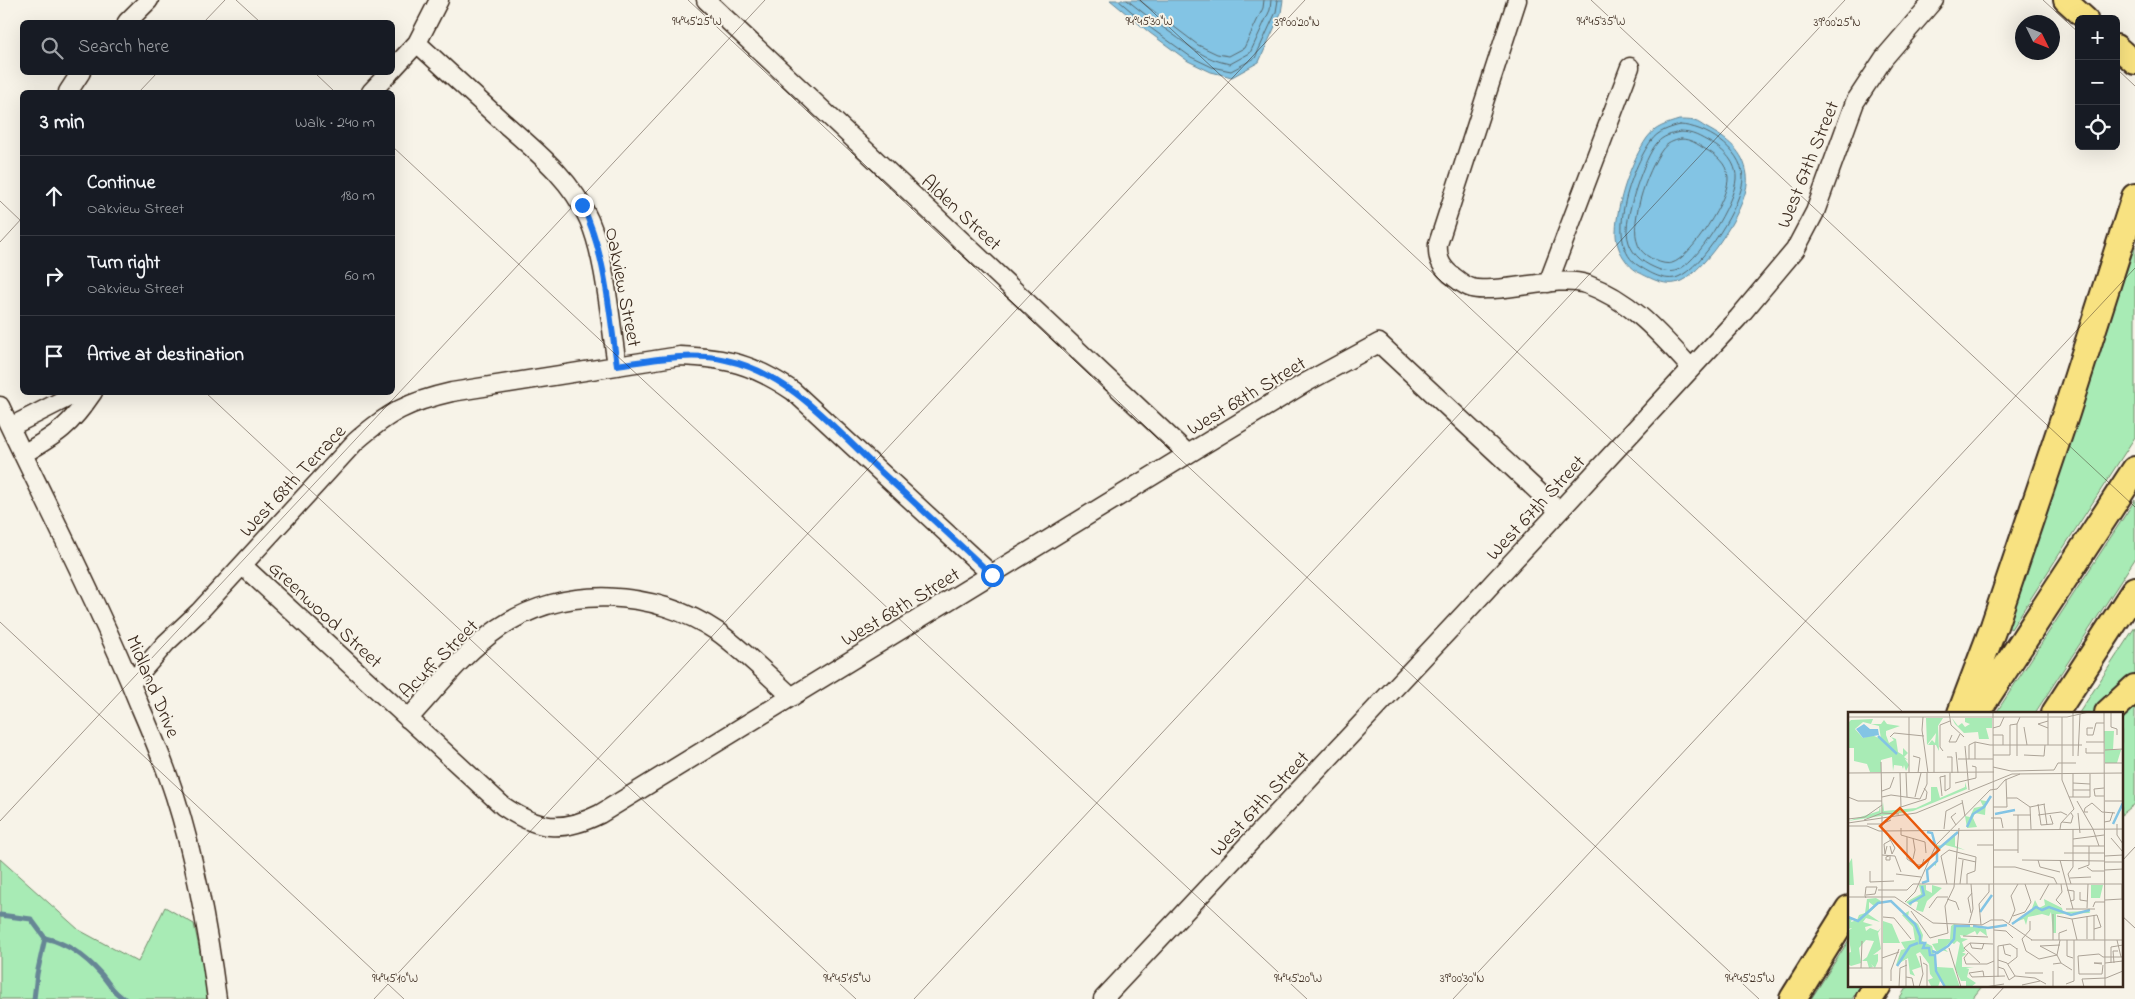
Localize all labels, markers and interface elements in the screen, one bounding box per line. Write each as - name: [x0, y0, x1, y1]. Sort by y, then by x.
- text: 94°45'25"W: [672, 13, 722, 31]
- text: 94°45'30"W: [1125, 13, 1173, 31]
- text: 94°45'35"W: [1577, 13, 1625, 31]
- text: 39°00'20"N: [1274, 14, 1320, 32]
- text: 39°00'25"N: [1813, 14, 1861, 32]
- north arrow: [2015, 15, 2060, 60]
- map controls: [2075, 15, 2120, 150]
- button: +: [2075, 15, 2120, 60]
- search box: [20, 20, 395, 75]
- icon: search: [38, 34, 66, 62]
- text: Search here: [78, 34, 169, 61]
- button: −: [2075, 60, 2120, 105]
- street label: West 67th Street: [1771, 97, 1848, 233]
- button: locate: [2075, 105, 2120, 150]
- text: 3 min: [40, 108, 84, 138]
- text: Walk · 240 m: [295, 111, 375, 135]
- street label: Alden Street: [913, 169, 1007, 259]
- text: Continue: [87, 170, 155, 197]
- icon: ahead: [40, 182, 68, 210]
- text: 180 m: [341, 184, 375, 208]
- route end: [571, 194, 594, 217]
- text: Oakview Street: [87, 197, 184, 221]
- street label: Oakview Street: [596, 225, 647, 350]
- text: Turn right: [87, 250, 160, 277]
- icon: right: [40, 262, 68, 290]
- text: 60 m: [345, 264, 375, 288]
- text: Oakview Street: [87, 277, 184, 301]
- icon: arrive: [40, 342, 68, 370]
- text: Arrive at destination: [87, 342, 244, 369]
- street label: West 68th Street: [1182, 350, 1313, 444]
- street label: West 68th Terrace: [234, 419, 354, 545]
- street label: West 67th Street: [1480, 449, 1594, 568]
- street label: Greenwood Street: [261, 555, 388, 677]
- street label: West 68th Street: [836, 561, 967, 655]
- route start: [981, 564, 1004, 587]
- street label: Acuff Street: [393, 613, 486, 706]
- street label: Midland Drive: [117, 631, 186, 743]
- inset map: [1848, 712, 2122, 986]
- street label: West 67th Street: [1204, 745, 1318, 864]
- text: 94°45'10"W: [372, 970, 418, 988]
- text: 94°45'15"W: [823, 970, 871, 988]
- text: 94°45'20"W: [1274, 970, 1322, 988]
- text: 39°00'30"N: [1440, 970, 1484, 988]
- text: 94°45'25"W: [1725, 970, 1775, 988]

